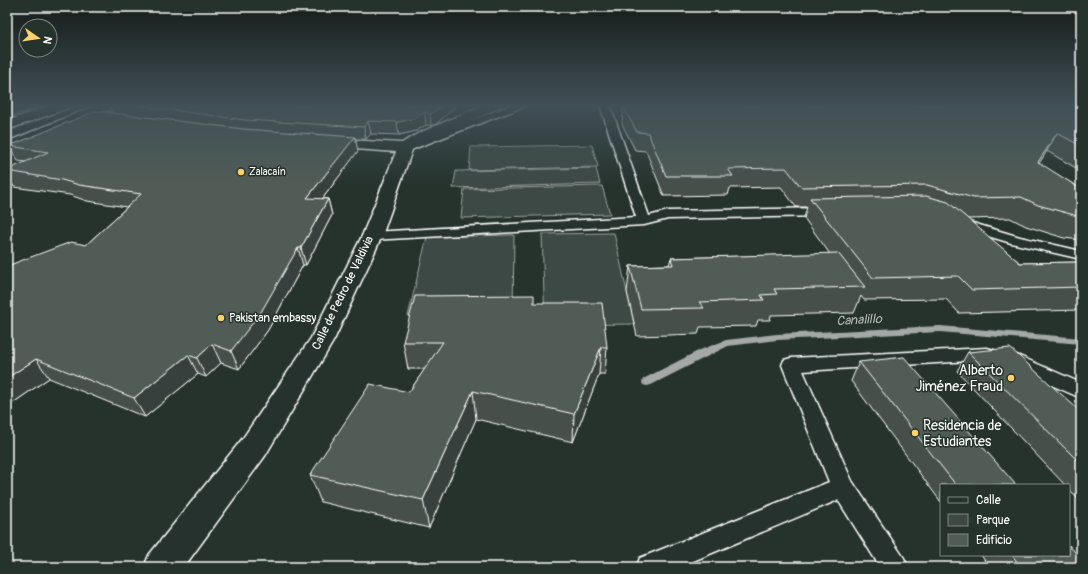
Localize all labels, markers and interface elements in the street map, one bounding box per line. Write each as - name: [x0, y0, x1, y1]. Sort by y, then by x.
- north arrow: [18, 18, 58, 58]
- text: N: [40, 35, 54, 46]
- place label: Zalacaín: [249, 166, 286, 178]
- marker: Zalacaín: [236, 167, 246, 177]
- street label: Calle de Pedro de Valdivia: [309, 233, 377, 352]
- place label: Pakistan embassy: [229, 311, 316, 326]
- water label: Canalillo: [836, 311, 883, 329]
- marker: Pakistan embassy: [216, 313, 226, 323]
- place label: Alberto Jiménez Fraud: [916, 362, 1003, 395]
- marker: Alberto Jiménez Fraud: [1006, 373, 1016, 383]
- place label: Residencia de Estudiantes: [923, 417, 1001, 450]
- marker: Residencia de Estudiantes: [910, 428, 920, 438]
- legend: [940, 484, 1070, 556]
- text: Calle: [976, 493, 1001, 508]
- text: Parque: [976, 513, 1010, 528]
- text: Edificio: [976, 533, 1012, 548]

